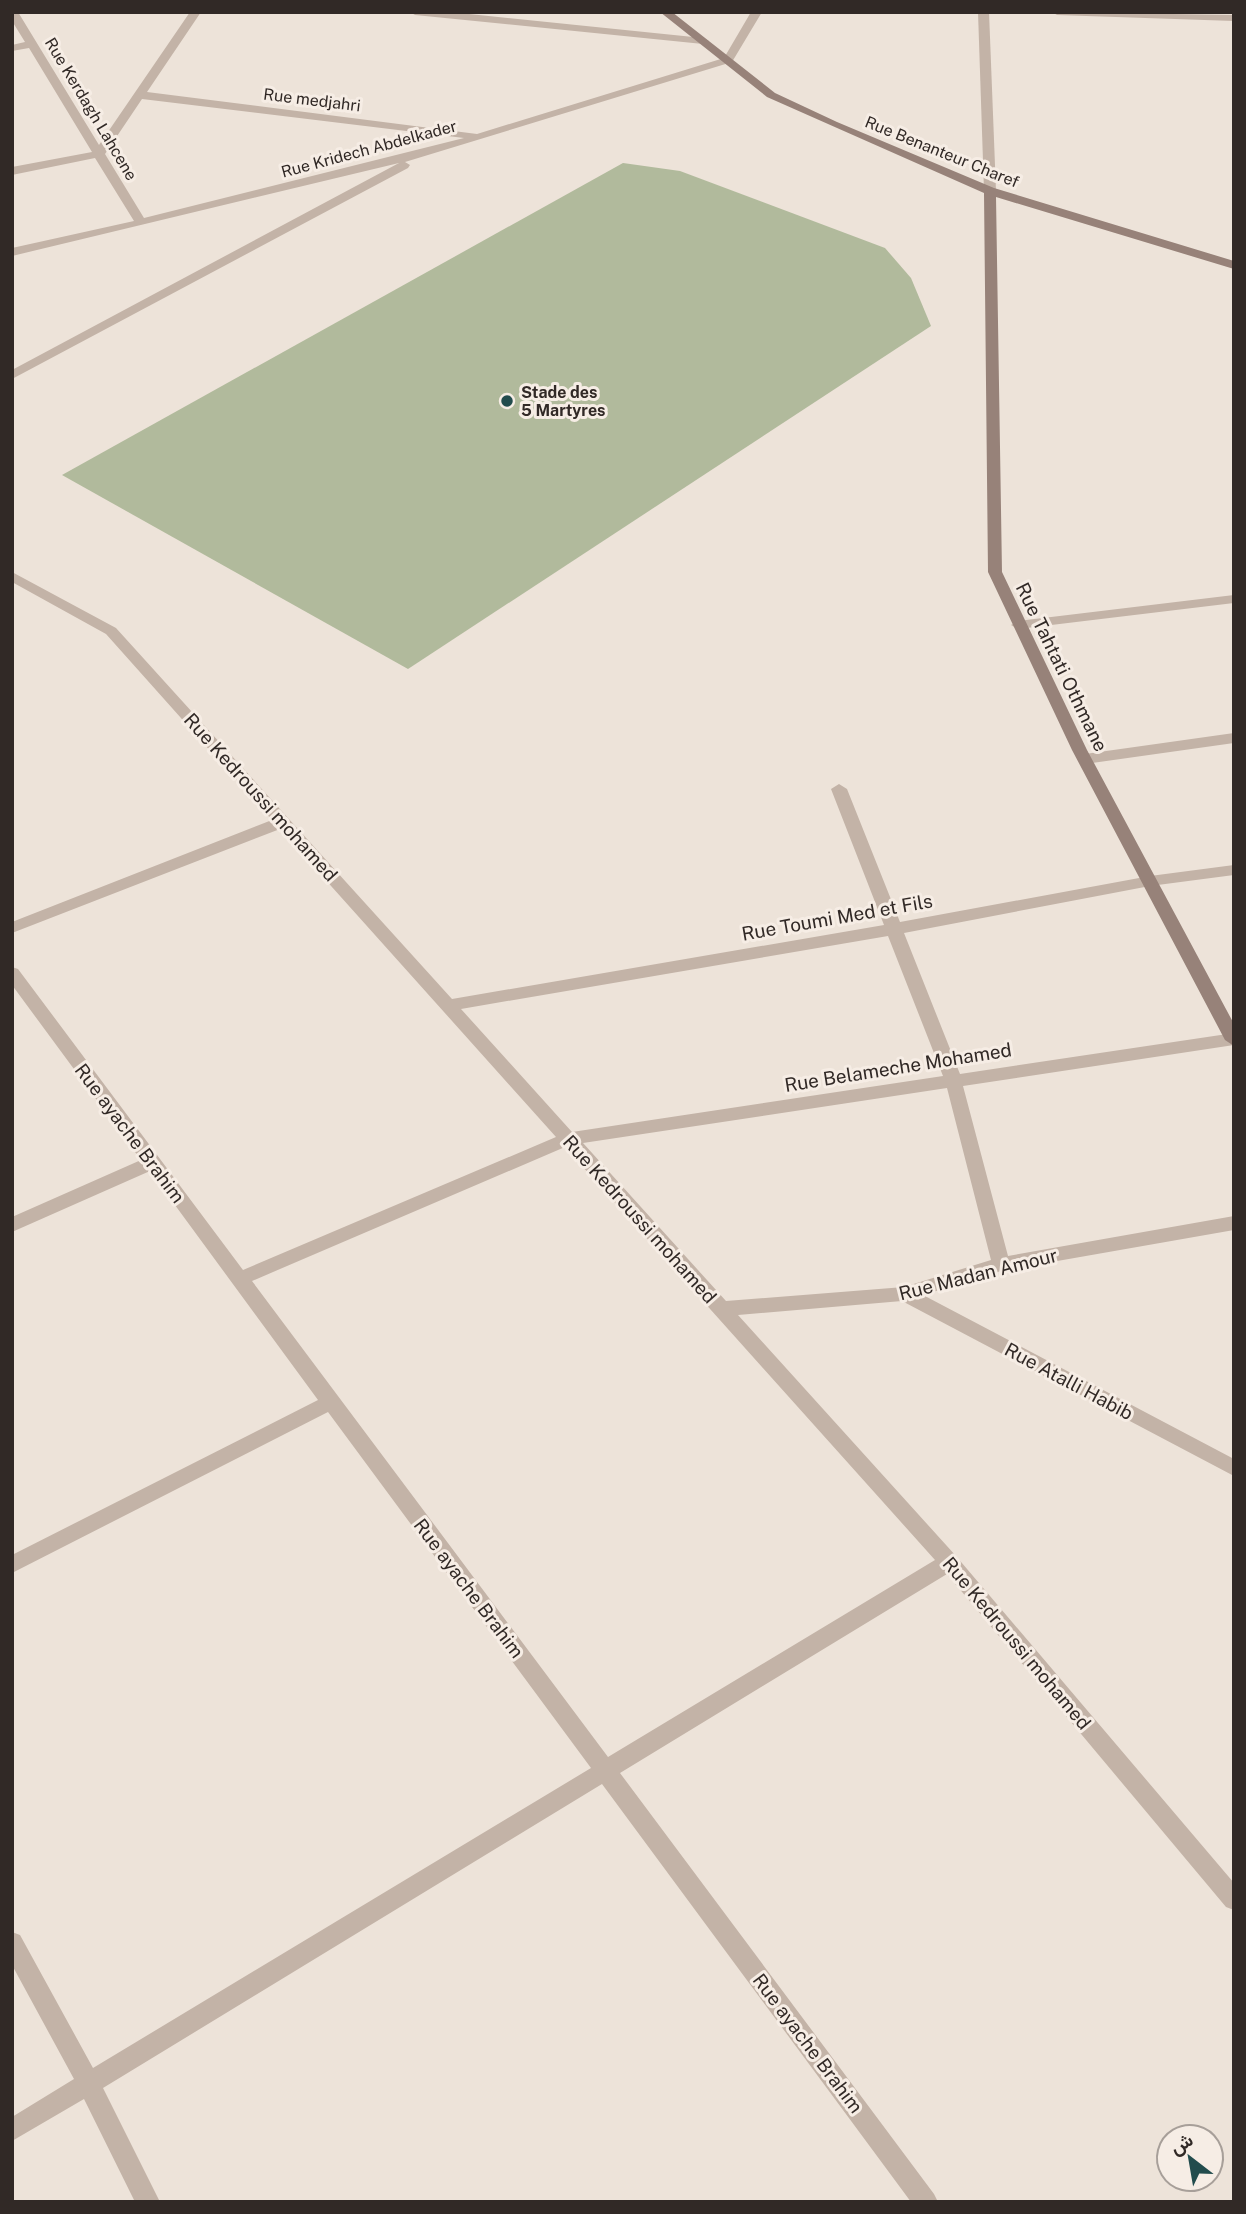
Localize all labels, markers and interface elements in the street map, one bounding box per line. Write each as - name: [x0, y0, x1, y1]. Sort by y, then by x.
- street label: Rue Kerdagh Lahcene: [41, 34, 141, 184]
- street label: Rue medjahri: [262, 85, 362, 115]
- street label: Rue Benanteur Charef: [862, 112, 1022, 192]
- street label: Rue Kridech Abdelkader: [279, 116, 459, 182]
- place label: Stade des 5 Martyres: [521, 383, 606, 420]
- marker: Stade des 5 Martyres: [499, 393, 515, 409]
- street label: Rue Tahtati Othmane: [1012, 579, 1112, 755]
- street label: Rue Kedroussi mohamed: [180, 709, 342, 885]
- street label: Rue Toumi Med et Fils: [740, 889, 934, 945]
- street label: Rue Belameche Mohamed: [783, 1038, 1013, 1096]
- street label: Rue ayache Brahim: [70, 1059, 190, 1207]
- street label: Rue Kedroussi mohamed: [559, 1131, 721, 1307]
- street label: Rue Madan Amour: [896, 1244, 1060, 1304]
- street label: Rue Atalli Habib: [1001, 1338, 1137, 1424]
- street label: Rue ayache Brahim: [409, 1514, 529, 1662]
- street label: Rue Kedroussi mohamed: [938, 1552, 1096, 1734]
- street label: Rue ayache Brahim: [748, 1969, 868, 2117]
- north arrow: [1155, 2123, 1225, 2193]
- text: ش: [1166, 2128, 1197, 2160]

